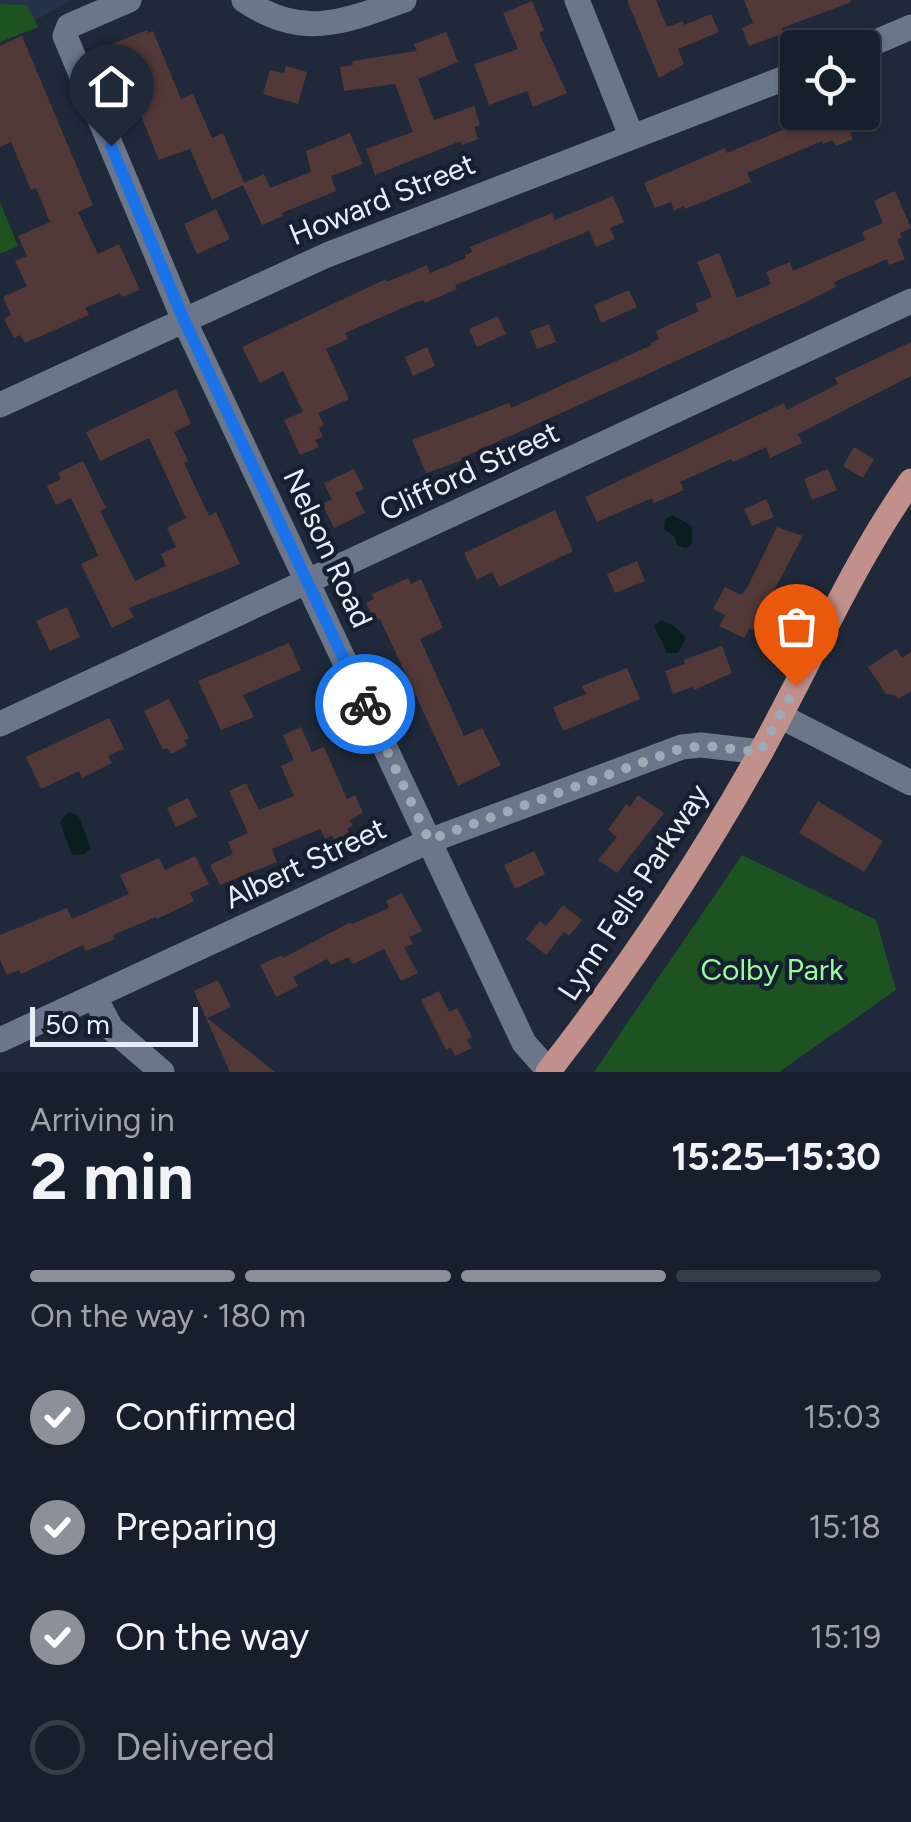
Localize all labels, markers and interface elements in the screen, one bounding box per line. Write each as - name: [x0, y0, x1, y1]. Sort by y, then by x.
- map controls: [780, 30, 880, 130]
- button: locate: [780, 30, 880, 130]
- pin: [69, 44, 154, 147]
- icon: home: [84, 59, 139, 114]
- street label: Howard Street: [284, 145, 480, 253]
- street label: Clifford Street: [373, 413, 565, 529]
- street label: Nelson Road: [275, 463, 381, 633]
- pin: [754, 584, 839, 687]
- icon: bag: [769, 599, 824, 654]
- courier: [315, 654, 415, 754]
- icon: bike: [338, 677, 393, 732]
- street label: Lynn Fells Parkway: [549, 777, 717, 1007]
- street label: Albert Street: [218, 810, 392, 916]
- park label: Colby Park: [700, 951, 844, 988]
- scale bar: [30, 1002, 198, 1046]
- text: 50 m: [45, 1007, 110, 1041]
- text: Arriving in: [30, 1101, 175, 1139]
- text: 15:25–15:30: [671, 1134, 881, 1180]
- text: 2 min: [30, 1137, 194, 1215]
- text: On the way · 180 m: [30, 1297, 306, 1335]
- icon: check: [30, 1390, 85, 1445]
- text: Confirmed: [115, 1394, 297, 1440]
- text: 15:03: [803, 1398, 881, 1436]
- icon: check: [30, 1500, 85, 1555]
- text: Preparing: [115, 1504, 277, 1550]
- text: 15:18: [808, 1508, 881, 1546]
- icon: check: [30, 1610, 85, 1665]
- text: On the way: [115, 1614, 309, 1660]
- text: 15:19: [810, 1618, 881, 1656]
- text: Delivered: [115, 1724, 275, 1770]

